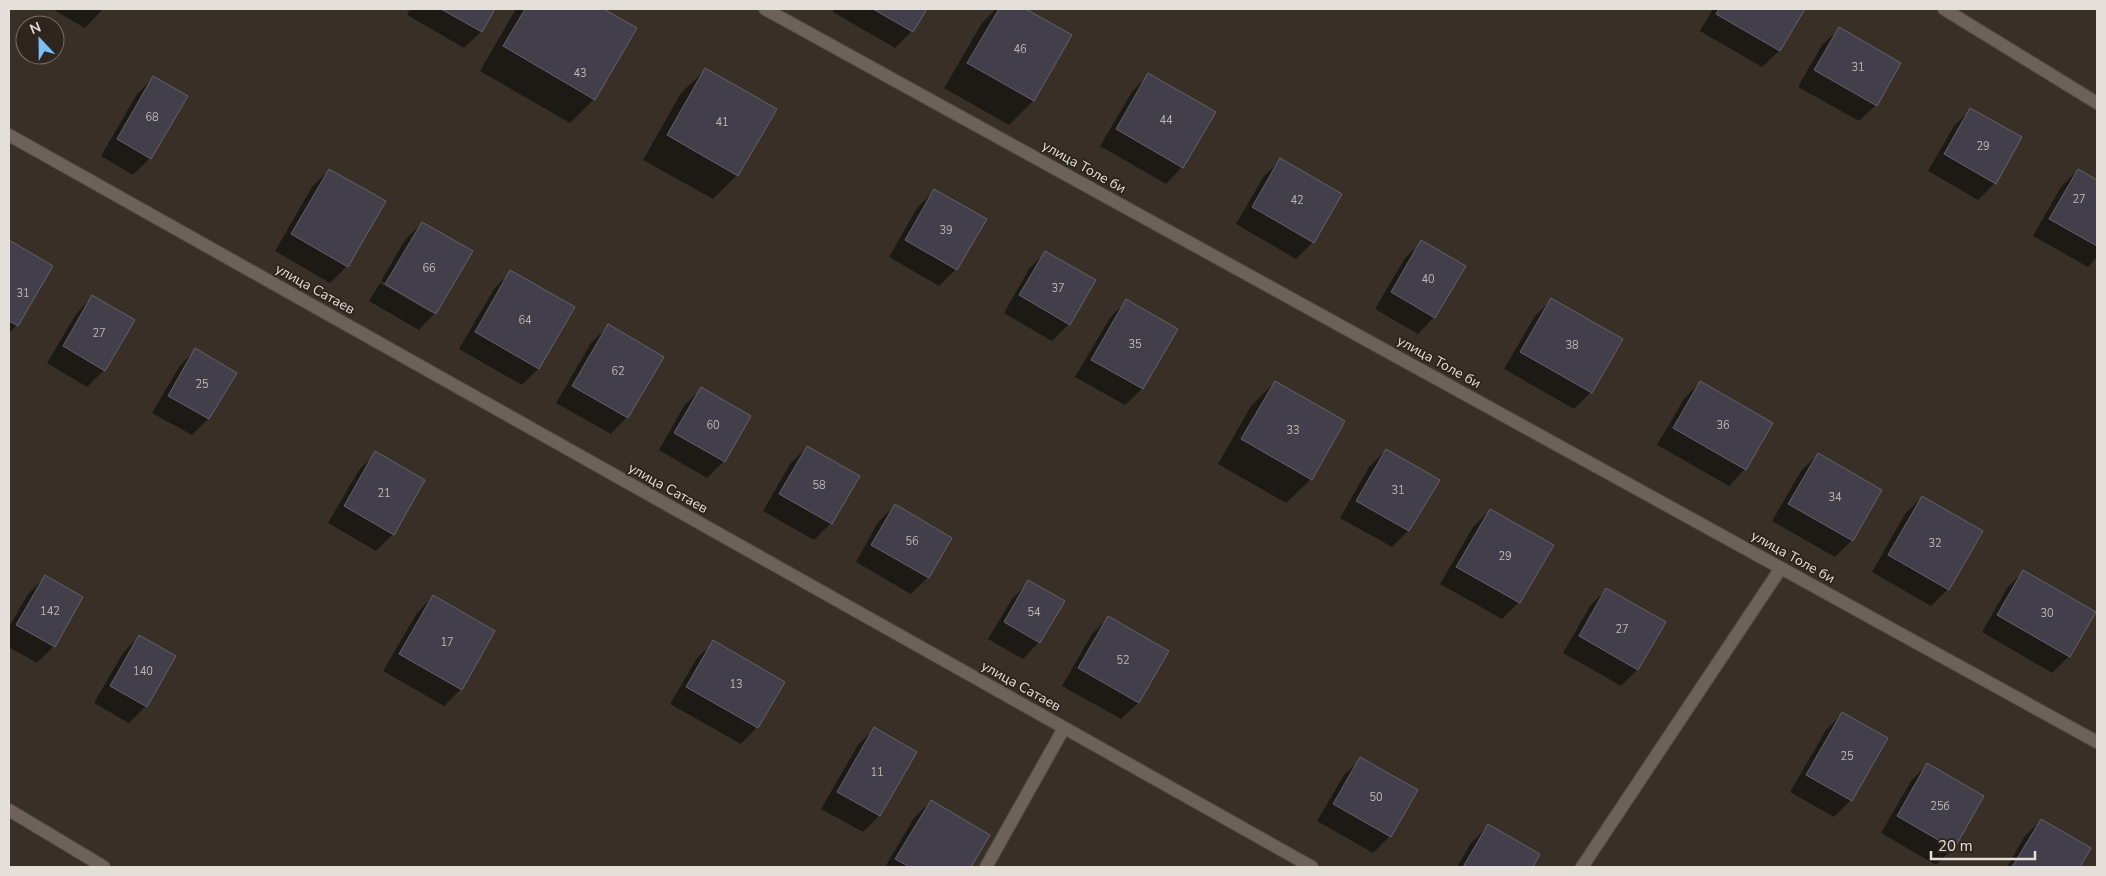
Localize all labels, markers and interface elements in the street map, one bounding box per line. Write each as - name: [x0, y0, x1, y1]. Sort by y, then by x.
- north arrow: [15, 15, 65, 65]
- text: N: [27, 18, 44, 39]
- house number: 46: [1013, 42, 1027, 57]
- house number: 31: [1851, 60, 1865, 75]
- house number: 43: [573, 66, 587, 81]
- house number: 68: [145, 110, 159, 125]
- house number: 44: [1159, 113, 1173, 128]
- house number: 41: [715, 115, 729, 130]
- street label: улица Толе би: [1039, 136, 1129, 198]
- house number: 29: [1976, 139, 1990, 154]
- house number: 27: [2072, 192, 2086, 207]
- house number: 42: [1290, 193, 1304, 208]
- house number: 39: [939, 223, 953, 238]
- street label: улица Сатаев: [272, 259, 359, 319]
- house number: 66: [422, 261, 436, 276]
- house number: 40: [1421, 272, 1435, 287]
- house number: 37: [1051, 281, 1065, 296]
- house number: 31: [16, 286, 30, 301]
- house number: 64: [518, 313, 532, 328]
- house number: 27: [92, 326, 106, 341]
- street label: улица Толе би: [1394, 331, 1484, 393]
- house number: 35: [1128, 337, 1142, 352]
- house number: 38: [1565, 338, 1579, 353]
- house number: 62: [611, 364, 625, 379]
- house number: 25: [195, 377, 209, 392]
- house number: 60: [706, 418, 720, 433]
- house number: 36: [1716, 418, 1730, 433]
- house number: 33: [1286, 423, 1300, 438]
- street label: улица Сатаев: [625, 458, 712, 518]
- house number: 58: [812, 478, 826, 493]
- house number: 31: [1391, 483, 1405, 498]
- house number: 21: [377, 486, 391, 501]
- house number: 34: [1828, 490, 1842, 505]
- street label: улица Толе би: [1748, 526, 1838, 588]
- house number: 56: [905, 534, 919, 549]
- house number: 32: [1928, 536, 1942, 551]
- house number: 29: [1498, 549, 1512, 564]
- house number: 142: [40, 604, 60, 619]
- house number: 54: [1027, 605, 1041, 620]
- house number: 30: [2040, 606, 2054, 621]
- house number: 27: [1615, 622, 1629, 637]
- house number: 17: [440, 635, 454, 650]
- house number: 52: [1116, 653, 1130, 668]
- street label: улица Сатаев: [978, 656, 1065, 716]
- house number: 140: [133, 664, 153, 679]
- house number: 13: [729, 677, 743, 692]
- house number: 25: [1840, 749, 1854, 764]
- house number: 11: [870, 765, 884, 780]
- house number: 50: [1369, 790, 1383, 805]
- house number: 25б: [1930, 799, 1950, 814]
- scale bar: [1931, 828, 2035, 860]
- text: 20 m: [1938, 836, 1973, 856]

